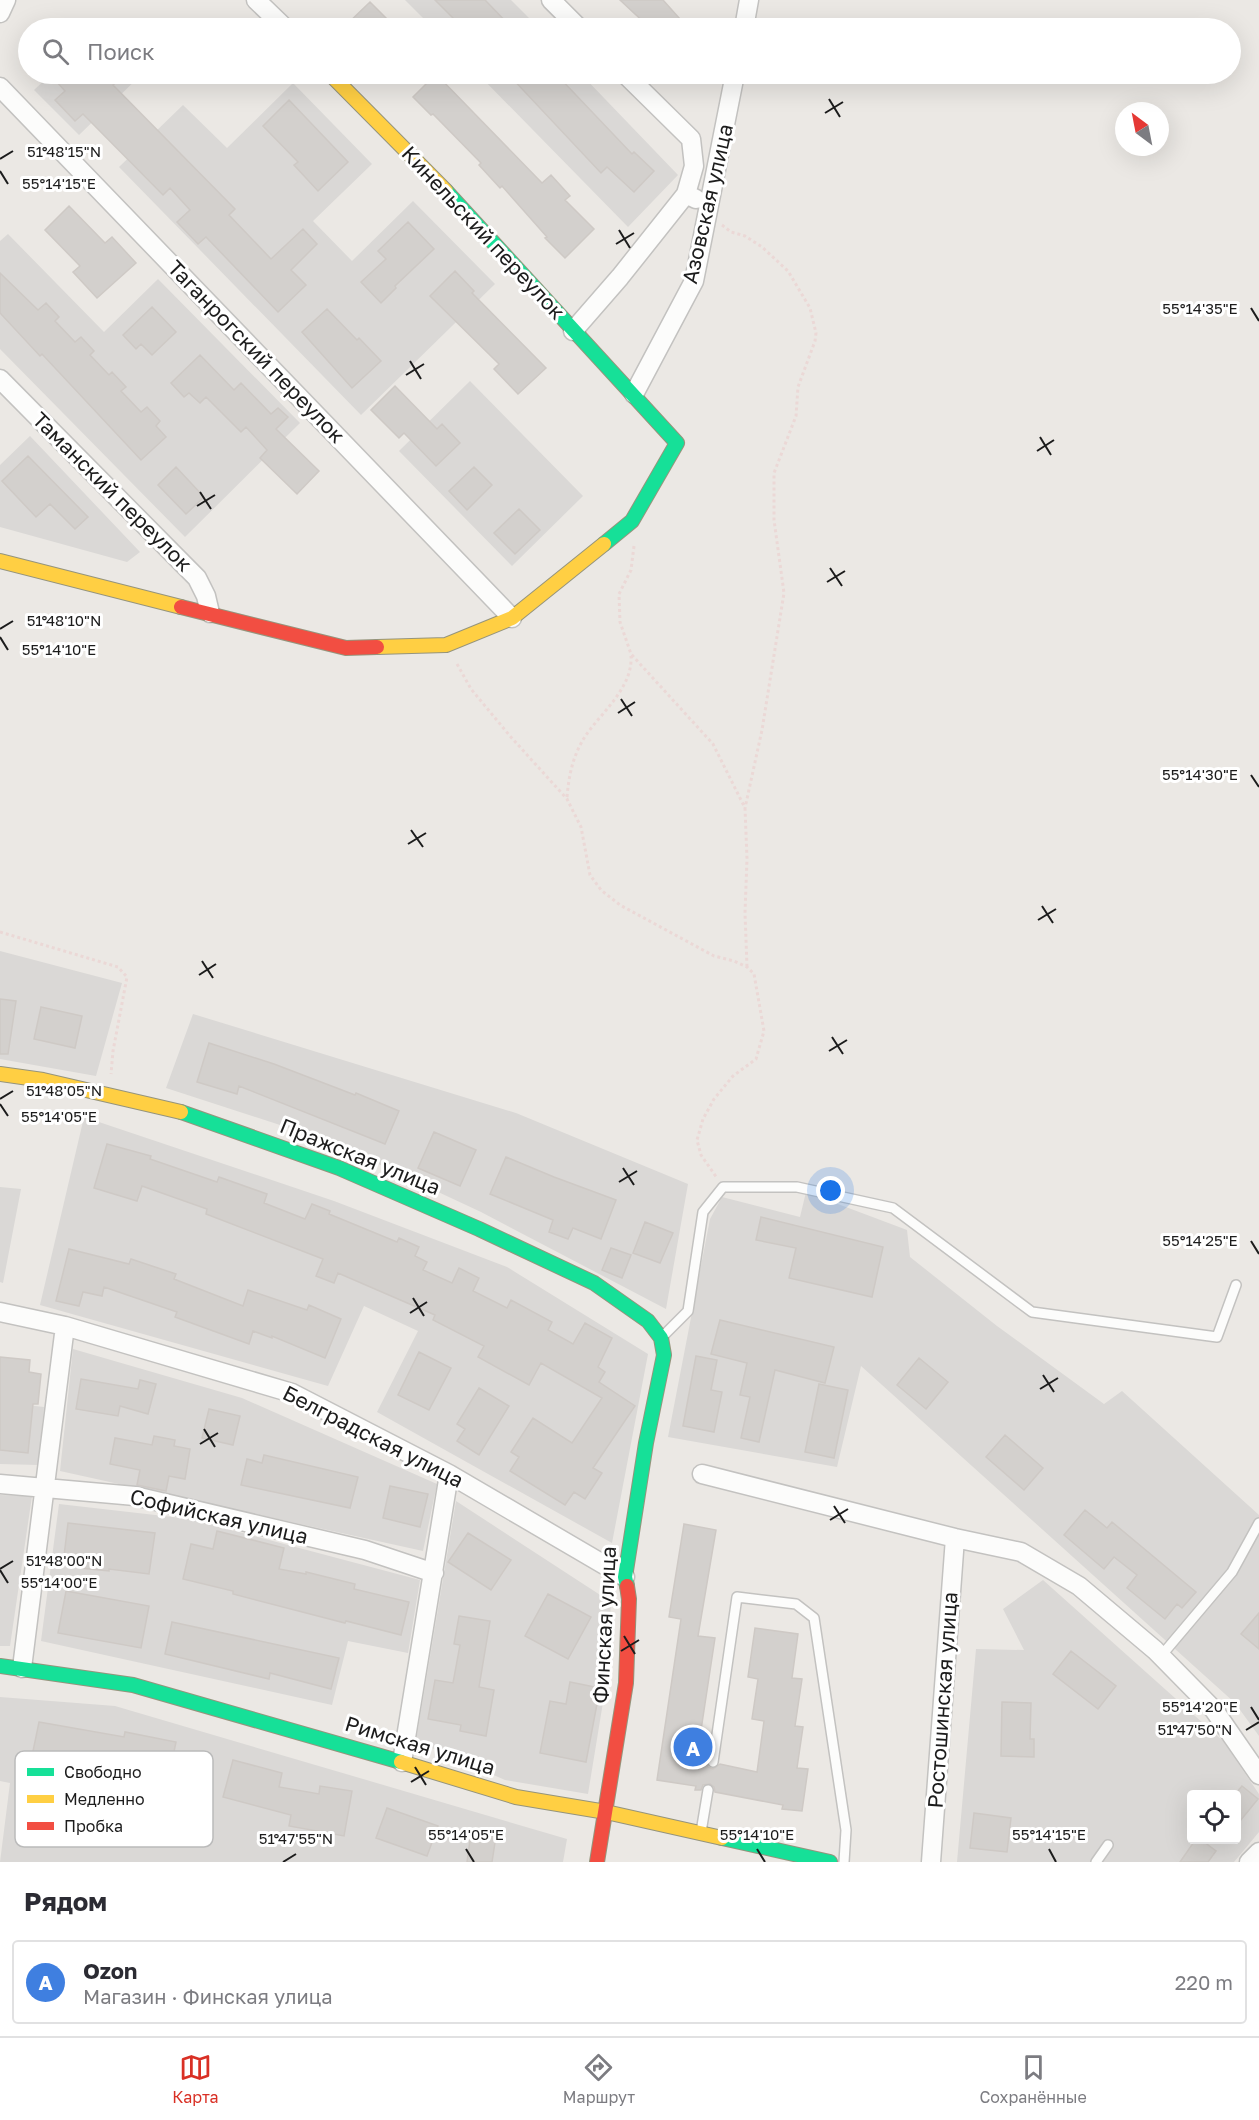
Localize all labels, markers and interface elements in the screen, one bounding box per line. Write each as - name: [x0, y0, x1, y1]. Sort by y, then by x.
- search box: [18, 18, 1241, 84]
- icon: search: [39, 35, 72, 68]
- text: Поиск: [87, 38, 155, 65]
- north arrow: [1115, 102, 1169, 156]
- street label: Азовская улица: [676, 121, 738, 286]
- street label: Кинельский переулок: [396, 140, 571, 325]
- text: 51°48'15"N: [27, 142, 101, 160]
- text: 55°14'15"E: [22, 174, 96, 192]
- street label: Таганрогский переулок: [163, 255, 351, 448]
- text: 55°14'35"E: [1162, 299, 1238, 317]
- street label: Таманский переулок: [28, 406, 198, 576]
- text: 51°48'10"N: [27, 611, 101, 629]
- text: 55°14'10"E: [22, 640, 96, 658]
- text: 55°14'30"E: [1162, 765, 1238, 783]
- text: 51°48'05"N: [26, 1081, 102, 1099]
- text: 55°14'05"E: [21, 1107, 97, 1125]
- street label: Пражская улица: [276, 1112, 444, 1200]
- your location: [816, 1176, 845, 1205]
- text: 55°14'25"E: [1162, 1231, 1238, 1249]
- street label: Белградская улица: [279, 1379, 468, 1493]
- street label: Софийская улица: [128, 1483, 311, 1549]
- street label: Финская улица: [587, 1546, 621, 1704]
- text: 51°48'00"N: [26, 1551, 102, 1569]
- text: 55°14'00"E: [21, 1573, 97, 1591]
- street label: Ростошинская улица: [921, 1591, 963, 1809]
- text: 55°14'20"E: [1162, 1697, 1238, 1715]
- street label: Римская улица: [342, 1710, 498, 1780]
- text: 51°47'50"N: [1158, 1720, 1232, 1738]
- pin: A: [674, 1724, 712, 1770]
- legend: [15, 1751, 213, 1847]
- text: Свободно: [64, 1762, 142, 1782]
- text: Медленно: [64, 1789, 145, 1809]
- map controls: [1187, 1790, 1241, 1844]
- button: locate: [1187, 1790, 1241, 1844]
- text: Пробка: [64, 1816, 123, 1836]
- text: 55°14'05"E: [428, 1825, 504, 1843]
- text: 55°14'10"E: [720, 1825, 794, 1843]
- text: 55°14'15"E: [1012, 1825, 1086, 1843]
- text: 51°47'55"N: [259, 1829, 333, 1847]
- text: Рядом: [24, 1886, 107, 1917]
- text: Ozon: [83, 1957, 137, 1984]
- text: A: [38, 1970, 53, 1994]
- text: 220 m: [1175, 1970, 1233, 1994]
- text: Магазин · Финская улица: [83, 1984, 333, 2008]
- tab: Карта: [172, 2051, 219, 2107]
- tab: Маршрут: [563, 2051, 635, 2107]
- tab: Сохранённые: [979, 2051, 1087, 2107]

